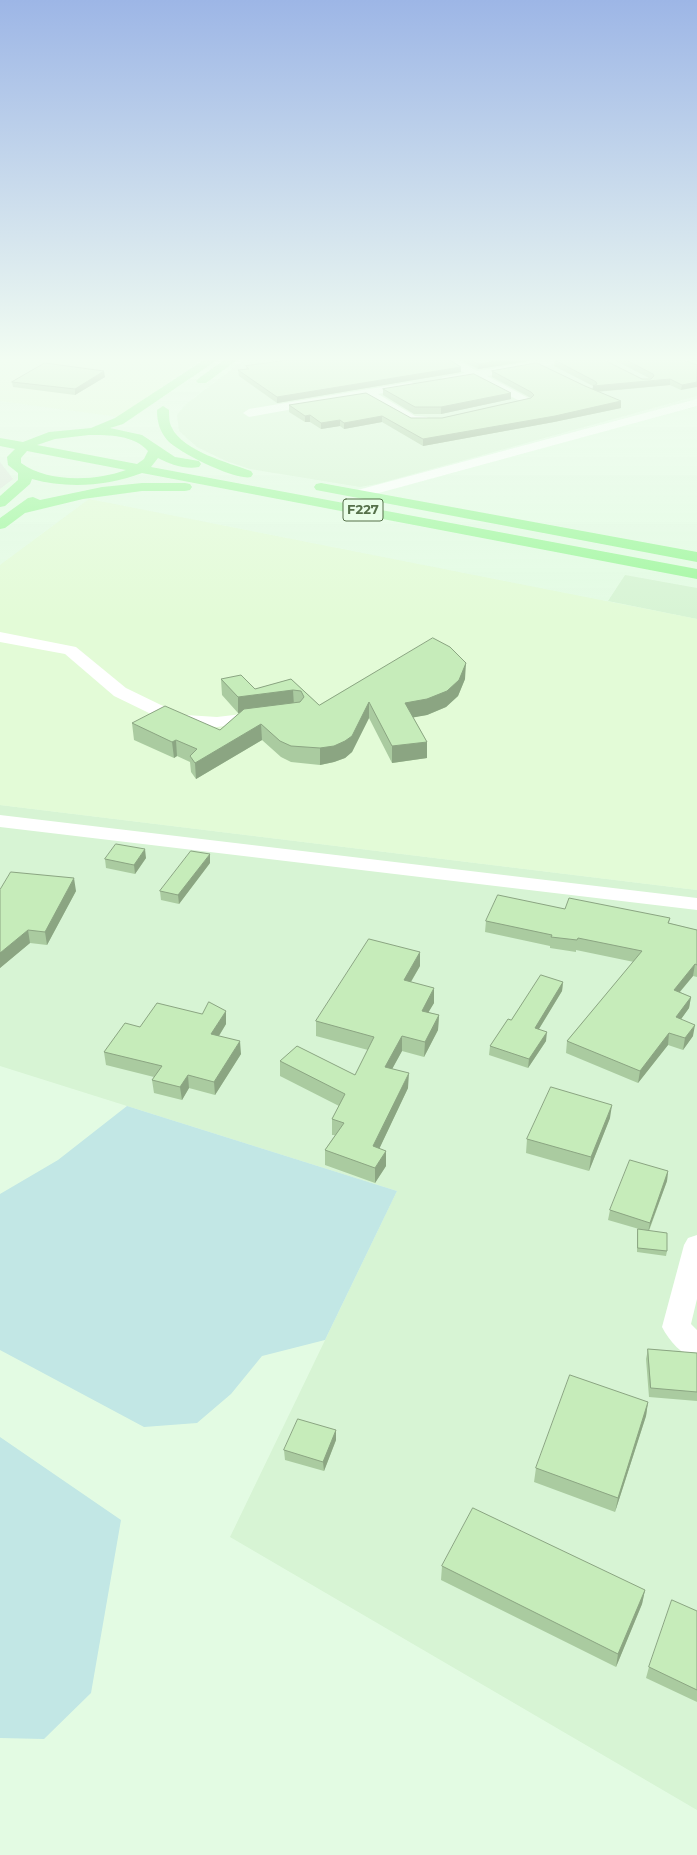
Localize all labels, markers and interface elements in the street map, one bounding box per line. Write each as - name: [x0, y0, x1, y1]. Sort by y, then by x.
- road number: F227: [343, 499, 383, 521]

